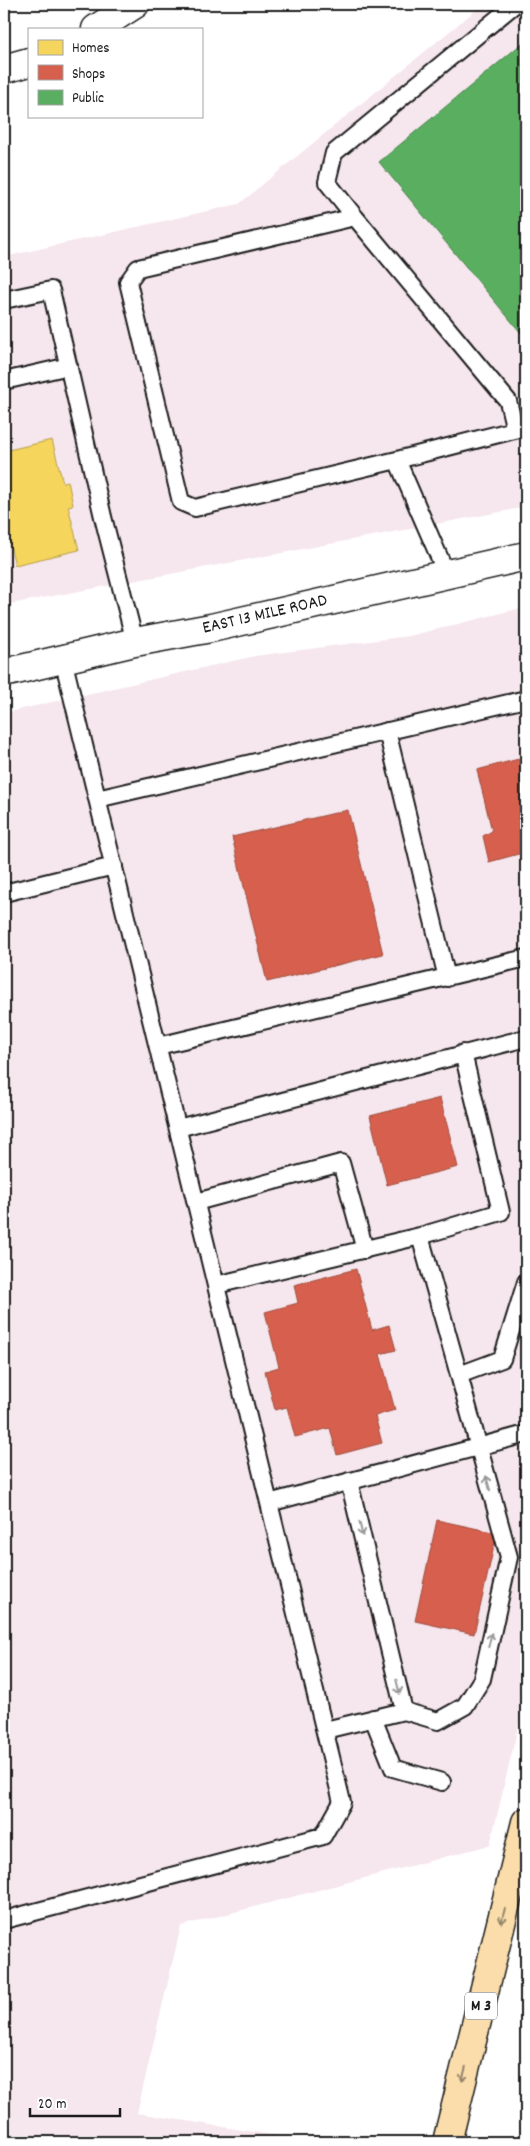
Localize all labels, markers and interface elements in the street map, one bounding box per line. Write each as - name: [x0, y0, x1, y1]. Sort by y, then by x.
- legend: [28, 28, 202, 118]
- text: Homes: [72, 38, 110, 60]
- text: Shops: [72, 64, 105, 86]
- text: Public: [72, 88, 104, 110]
- street label: EAST 13 MILE ROAD: [200, 588, 330, 642]
- one-way arrow: [483, 1475, 493, 1491]
- one-way arrow: [357, 1520, 366, 1536]
- one-way arrow: [486, 1633, 495, 1649]
- one-way arrow: [394, 1678, 403, 1694]
- one-way arrow: [498, 1908, 507, 1924]
- road number: M 3: [465, 1992, 497, 2020]
- one-way arrow: [458, 2065, 468, 2081]
- scale bar: [30, 2086, 120, 2118]
- text: 20 m: [38, 2094, 66, 2116]

